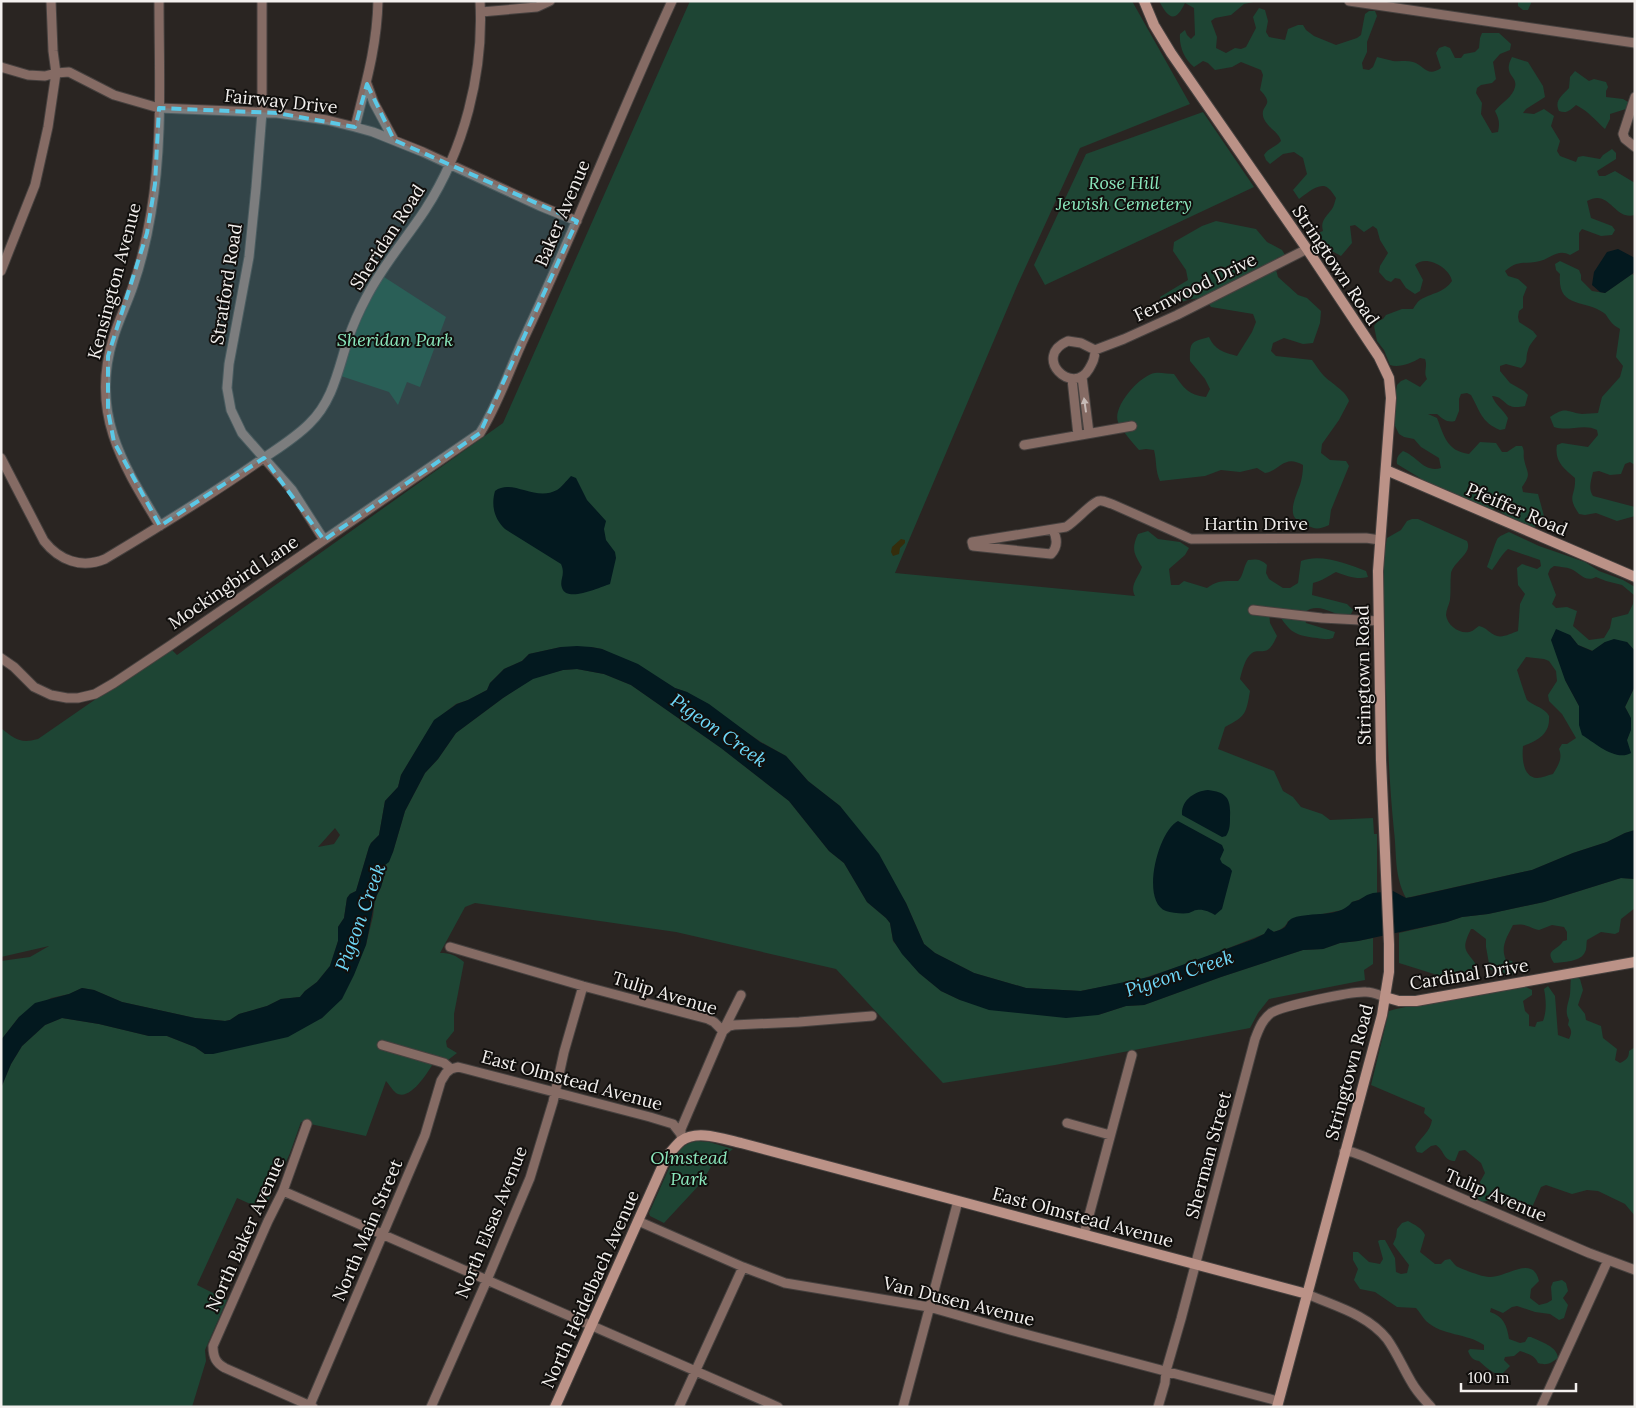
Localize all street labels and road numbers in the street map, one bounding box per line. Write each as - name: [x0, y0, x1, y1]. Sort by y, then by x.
- street label: Fairway Drive: [223, 84, 339, 118]
- street label: Baker Avenue: [529, 156, 595, 270]
- street label: Sheridan Road: [344, 180, 430, 294]
- street label: Kensington Avenue: [82, 200, 146, 362]
- street label: Stringtown Road: [1287, 201, 1385, 330]
- street label: Stratford Road: [205, 222, 247, 346]
- street label: Fernwood Drive: [1130, 247, 1260, 327]
- street label: Pfeiffer Road: [1463, 477, 1571, 541]
- street label: Hartin Drive: [1204, 512, 1308, 535]
- street label: Mockingbird Lane: [164, 530, 303, 634]
- street label: Stringtown Road: [1350, 605, 1376, 745]
- street label: Cardinal Drive: [1408, 953, 1530, 995]
- street label: Tulip Avenue: [610, 966, 720, 1020]
- street label: Stringtown Road: [1320, 1001, 1378, 1143]
- street label: East Olmstead Avenue: [479, 1045, 665, 1115]
- street label: Sherman Street: [1180, 1089, 1236, 1221]
- street label: North Elsas Avenue: [450, 1142, 532, 1302]
- street label: North Baker Avenue: [200, 1152, 290, 1315]
- street label: North Main Street: [327, 1156, 407, 1304]
- street label: Tulip Avenue: [1442, 1163, 1551, 1227]
- street label: East Olmstead Avenue: [990, 1182, 1176, 1252]
- street label: North Heidelbach Avenue: [536, 1186, 644, 1392]
- street label: Van Dusen Avenue: [880, 1271, 1037, 1331]

